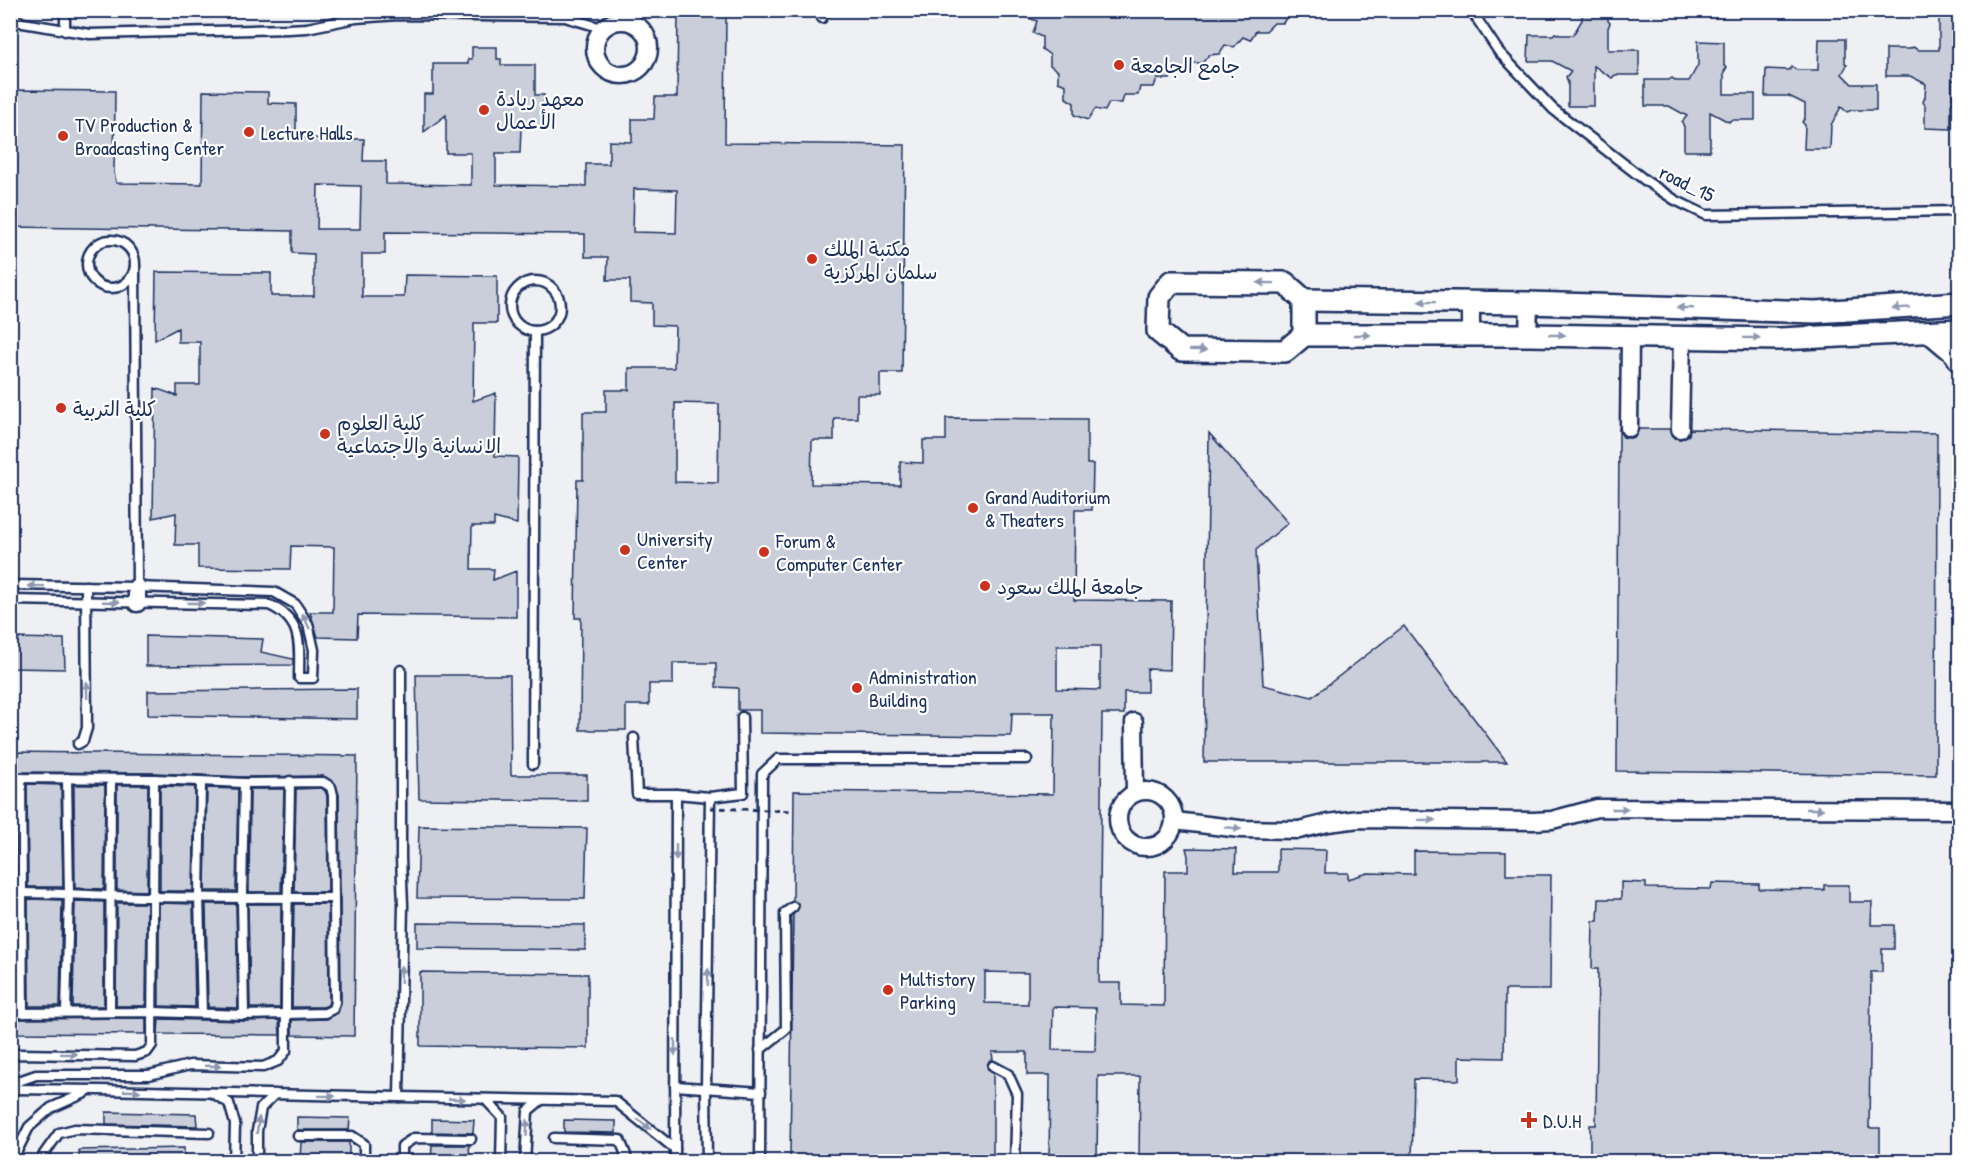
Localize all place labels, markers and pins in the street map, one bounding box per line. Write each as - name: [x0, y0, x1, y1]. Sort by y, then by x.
- place label: جامع الجامعة: [1131, 52, 1240, 81]
- marker: جامع الجامعة: [1112, 58, 1126, 72]
- place label: معهد ريادة الأعمال: [496, 85, 585, 135]
- marker: معهد ريادة الأعمال: [477, 103, 491, 117]
- place label: TV Production & Broadcasting Center: [75, 111, 225, 161]
- place label: Lecture Halls: [261, 119, 353, 146]
- marker: Lecture Halls: [242, 125, 256, 139]
- marker: TV Production & Broadcasting Center: [56, 129, 70, 143]
- place label: مكتبة الملك سلمان المركزية: [824, 235, 938, 285]
- marker: مكتبة الملك سلمان المركزية: [805, 252, 819, 266]
- place label: كلية التربية: [73, 395, 156, 422]
- marker: كلية التربية: [54, 401, 68, 415]
- place label: كلية العلوم الانسانية والاجتماعية: [337, 409, 501, 459]
- marker: كلية العلوم الانسانية والاجتماعية: [318, 427, 332, 441]
- place label: Grand Auditorium & Theaters: [985, 483, 1110, 533]
- marker: Grand Auditorium & Theaters: [966, 501, 980, 515]
- place label: University Center: [637, 525, 713, 575]
- place label: Forum & Computer Center: [775, 527, 903, 577]
- marker: University Center: [618, 543, 632, 557]
- marker: Forum & Computer Center: [757, 545, 771, 559]
- place label: جامعة الملك سعود: [997, 573, 1144, 601]
- marker: جامعة الملك سعود: [978, 579, 992, 593]
- place label: Administration Building: [869, 663, 977, 713]
- marker: Administration Building: [850, 681, 864, 695]
- place label: Multistory Parking: [900, 965, 975, 1015]
- marker: Multistory Parking: [881, 983, 895, 997]
- place label: D.U.H: [1543, 1107, 1581, 1134]
- marker: D.U.H: [1520, 1111, 1538, 1129]

